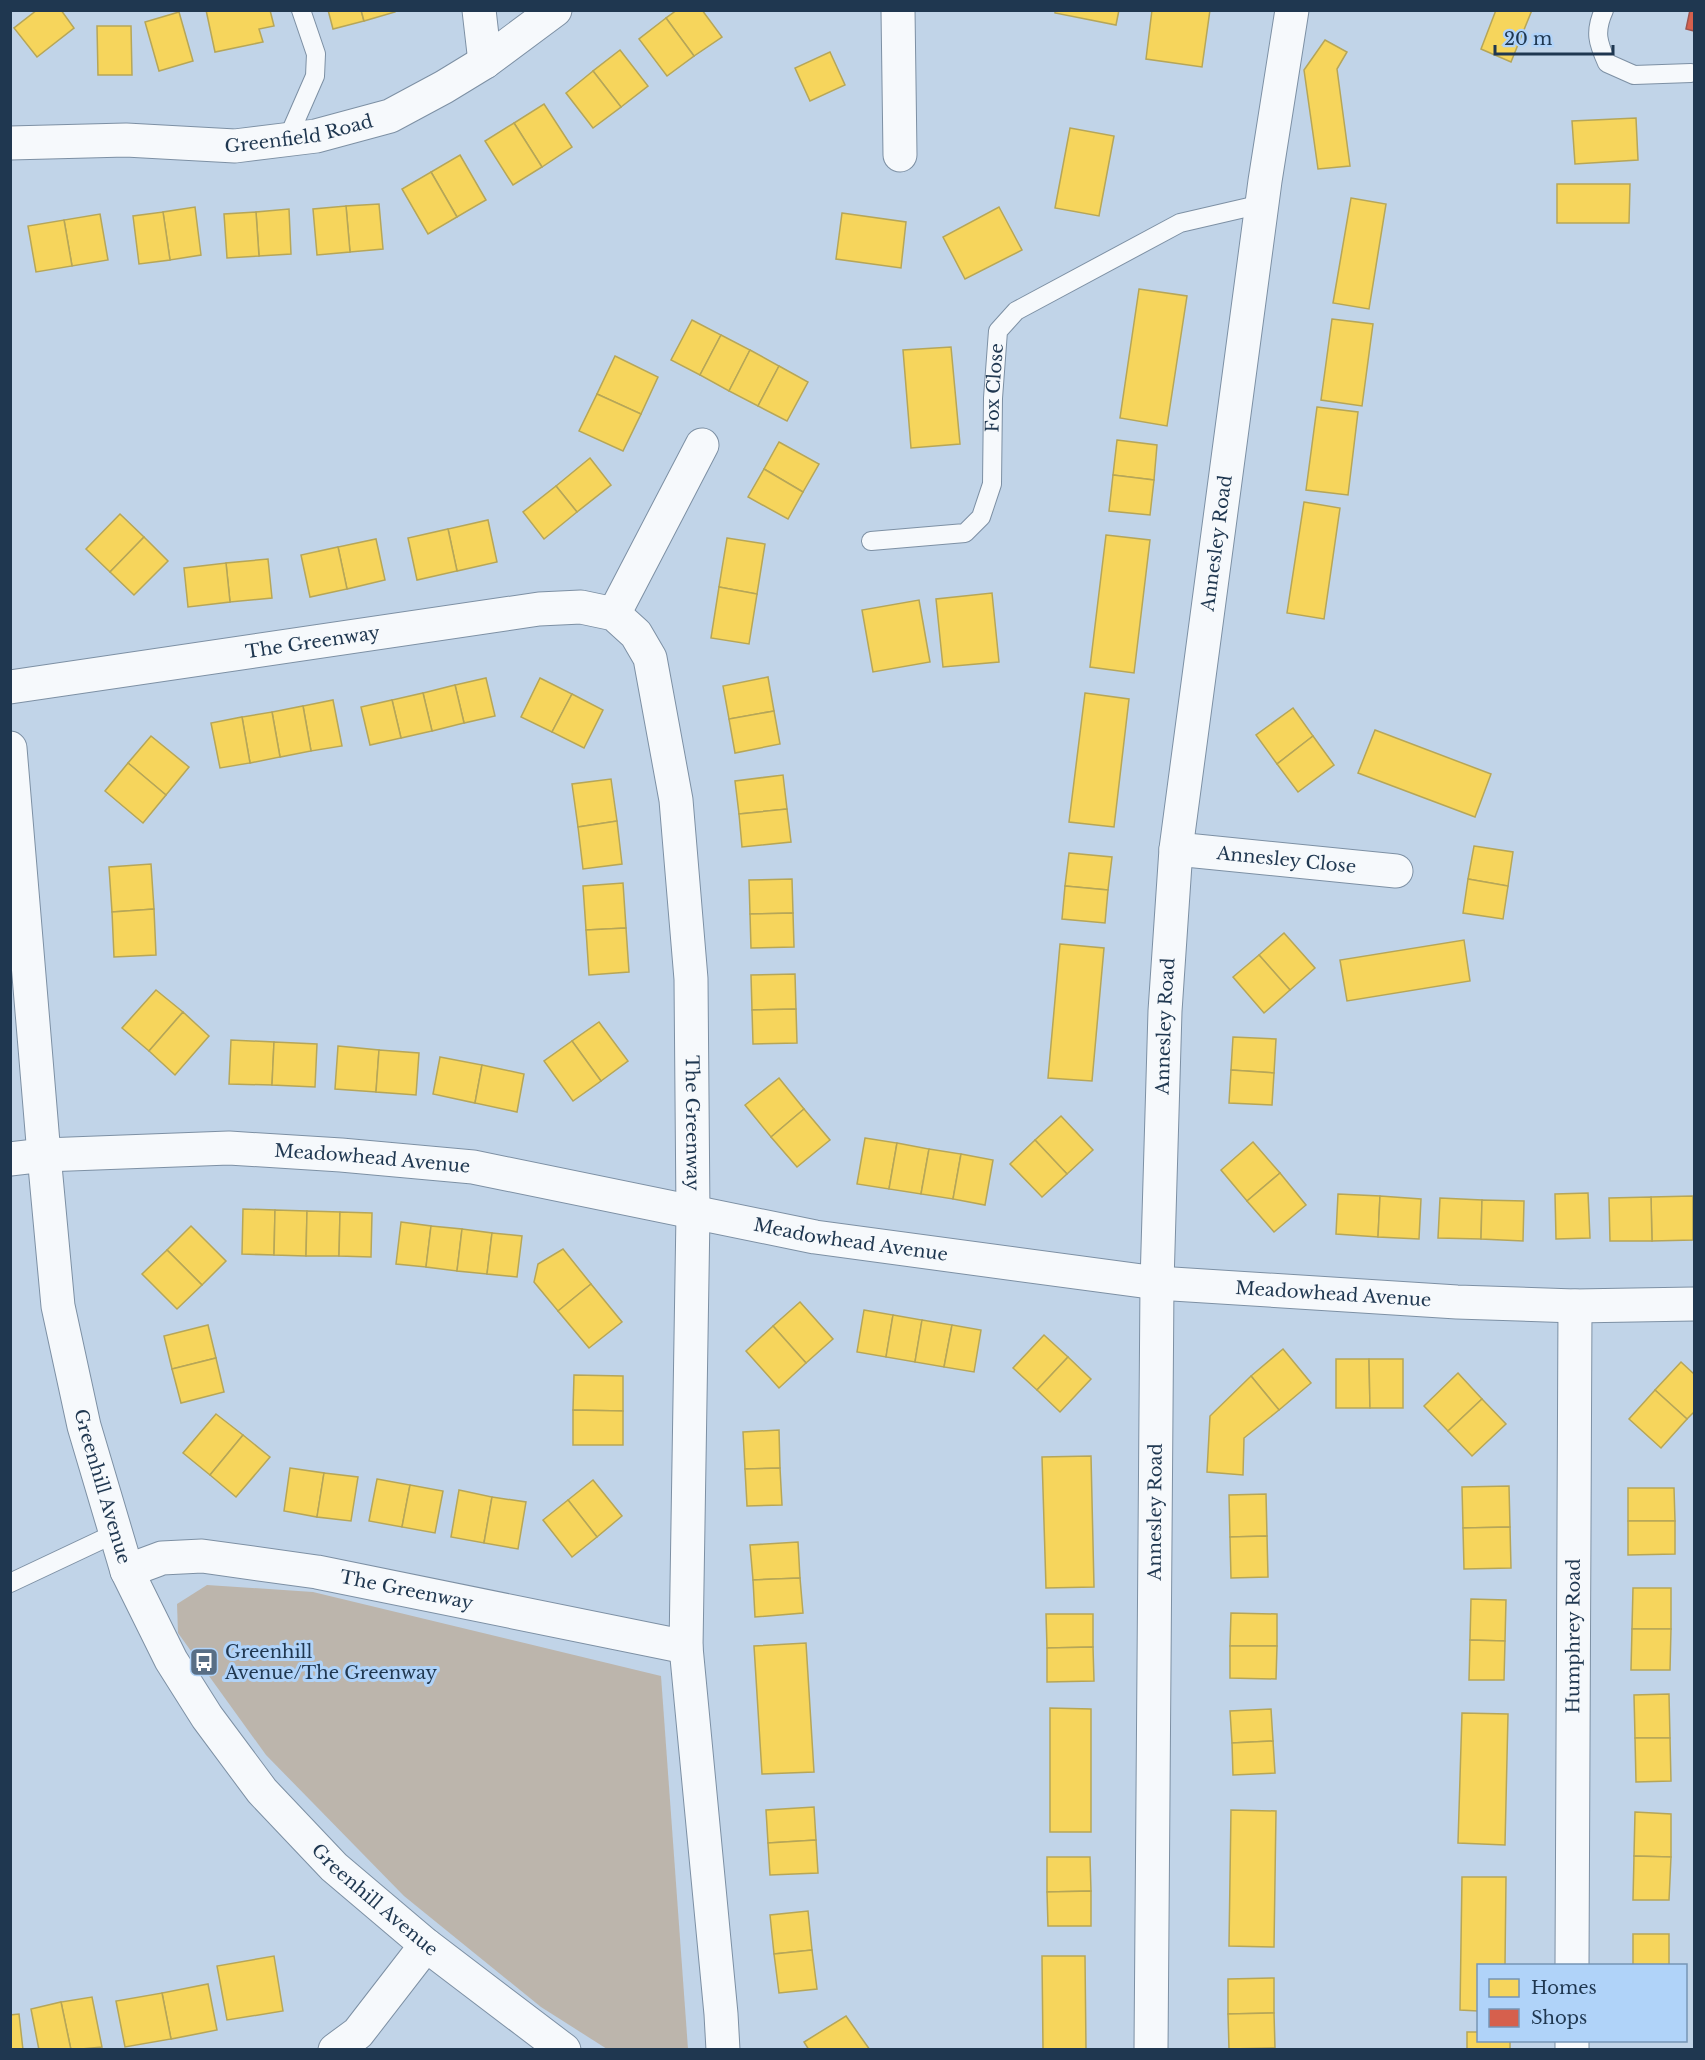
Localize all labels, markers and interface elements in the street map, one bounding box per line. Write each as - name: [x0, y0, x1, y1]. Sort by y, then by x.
- scale bar: [1495, 18, 1614, 56]
- text: 20 m: [1504, 28, 1552, 50]
- street label: Greenfield Road: [224, 110, 375, 157]
- street label: Fox Close: [982, 343, 1008, 432]
- street label: Annesley Road: [1197, 474, 1237, 614]
- street label: The Greenway: [244, 622, 382, 663]
- street label: Annesley Close: [1215, 842, 1357, 878]
- street label: Annesley Road: [1152, 957, 1180, 1096]
- street label: The Greenway: [681, 1055, 704, 1191]
- street label: Meadowhead Avenue: [274, 1140, 471, 1178]
- street label: Meadowhead Avenue: [752, 1214, 949, 1266]
- street label: Meadowhead Avenue: [1235, 1277, 1432, 1311]
- street label: Greenhill Avenue: [70, 1407, 135, 1567]
- street label: Annesley Road: [1144, 1443, 1167, 1582]
- street label: Humphrey Road: [1562, 1559, 1585, 1713]
- street label: The Greenway: [338, 1566, 476, 1615]
- place label: Greenhill Avenue/The Greenway: [224, 1641, 438, 1684]
- bus stop icon: Greenhill Avenue/The Greenway: [188, 1646, 220, 1678]
- street label: Greenhill Avenue: [307, 1839, 442, 1961]
- legend: [1477, 1964, 1687, 2042]
- text: Homes: [1531, 1977, 1597, 1999]
- text: Shops: [1531, 2007, 1587, 2029]

